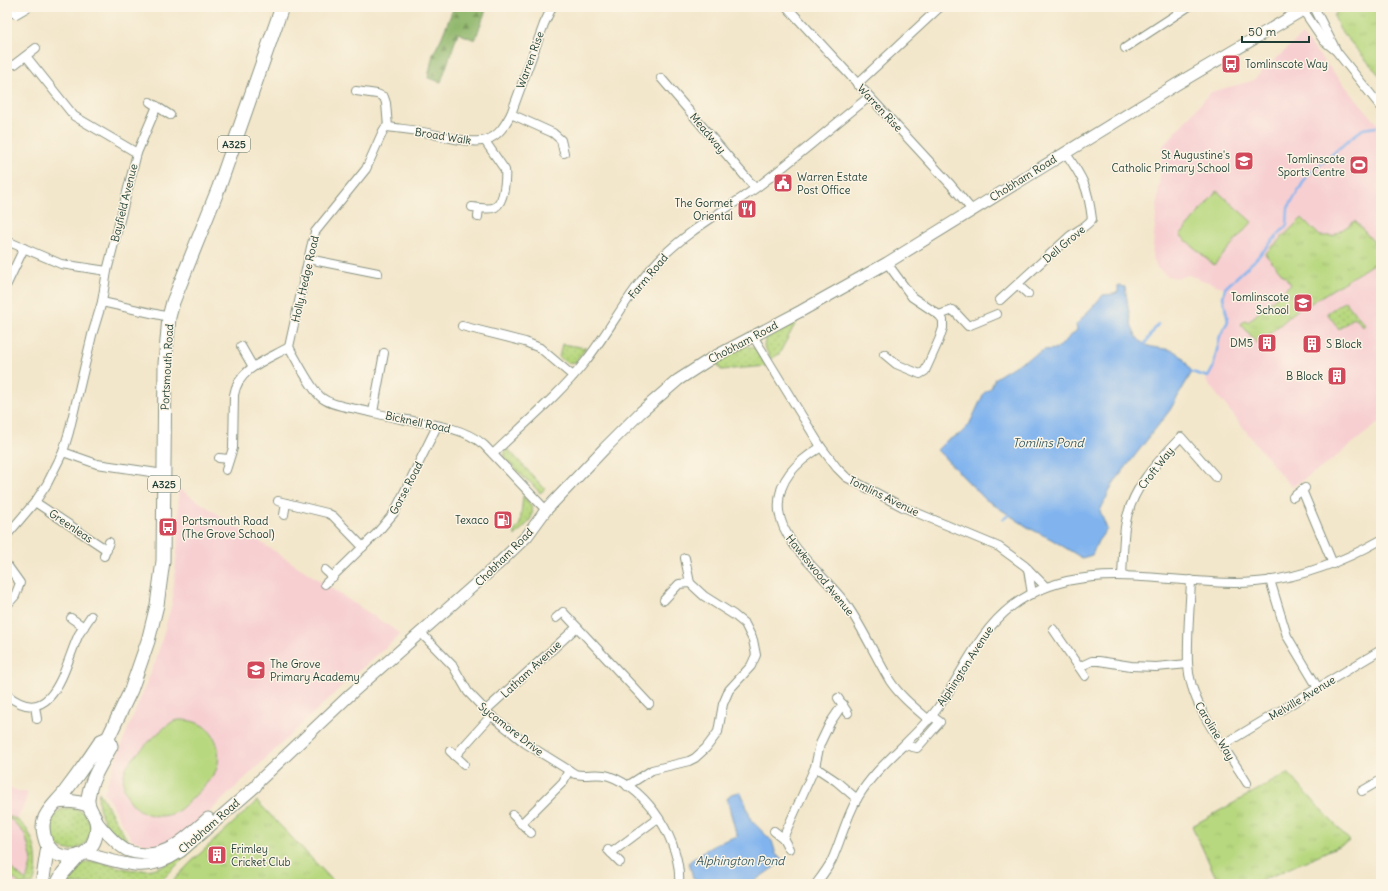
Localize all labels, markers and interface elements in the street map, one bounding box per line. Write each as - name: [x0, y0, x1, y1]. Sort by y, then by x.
- scale bar: [1242, 18, 1309, 44]
- text: 50 m: [1248, 24, 1277, 39]
- street label: Warren Rise: [513, 29, 547, 91]
- bus stop icon: Tomlinscote Way: [1220, 53, 1242, 75]
- place label: Tomlinscote Way: [1245, 57, 1328, 71]
- street label: Warren Rise: [854, 81, 906, 135]
- street label: Meadway: [687, 110, 729, 156]
- street label: Broad Walk: [414, 125, 473, 147]
- road number: A325: [218, 136, 250, 152]
- place label: St Augustine's Catholic Primary School: [1111, 148, 1230, 175]
- school or university icon: St Augustine's Catholic Primary School: [1233, 150, 1255, 172]
- street label: Chobham Road: [987, 152, 1060, 204]
- place label: Tomlinscote Sports Centre: [1278, 152, 1345, 179]
- sports icon: Tomlinscote Sports Centre: [1348, 154, 1370, 176]
- street label: Bayfield Avenue: [108, 162, 140, 244]
- place label: Warren Estate Post Office: [797, 170, 868, 197]
- public building icon: Warren Estate Post Office: [772, 172, 794, 194]
- place label: The Gormet Oriental: [674, 196, 733, 223]
- restaurant icon: The Gormet Oriental: [736, 198, 758, 220]
- street label: Dell Grove: [1040, 222, 1088, 266]
- street label: Holly Hedge Road: [288, 234, 322, 324]
- street label: Farm Road: [625, 250, 671, 301]
- place label: Tomlinscote School: [1231, 290, 1289, 317]
- school or university icon: Tomlinscote School: [1292, 292, 1314, 314]
- street label: Chobham Road: [706, 318, 781, 366]
- street label: Portsmouth Road: [158, 323, 176, 411]
- building icon: DM5: [1256, 332, 1278, 354]
- building icon: S Block: [1301, 333, 1323, 355]
- place label: DM5: [1230, 336, 1253, 350]
- place label: S Block: [1326, 337, 1362, 351]
- building icon: B Block: [1326, 365, 1348, 387]
- place label: B Block: [1286, 369, 1323, 383]
- street label: Bicknell Road: [384, 408, 453, 436]
- water label: Tomlins Pond: [1012, 435, 1085, 450]
- street label: Croft Way: [1135, 444, 1177, 492]
- street label: Gorse Road: [386, 459, 426, 517]
- street label: Tomlins Avenue: [846, 473, 922, 519]
- road number: A325: [148, 476, 180, 492]
- street label: Greenleas: [46, 506, 96, 546]
- fuel station icon: Texaco: [492, 509, 514, 531]
- place label: Texaco: [455, 513, 489, 527]
- place label: Portsmouth Road (The Grove School): [182, 514, 275, 541]
- bus stop icon: Portsmouth Road (The Grove School): [157, 516, 179, 538]
- street label: Chobham Road: [472, 525, 536, 589]
- street label: Hawkswood Avenue: [783, 532, 857, 618]
- street label: Alphington Avenue: [934, 623, 996, 709]
- street label: Latham Avenue: [498, 637, 564, 701]
- place label: The Grove Primary Academy: [270, 657, 360, 684]
- school or university icon: The Grove Primary Academy: [245, 659, 267, 681]
- street label: Melville Avenue: [1266, 673, 1338, 723]
- street label: Sycamore Drive: [476, 699, 546, 759]
- street label: Caroline Way: [1192, 699, 1238, 763]
- street label: Chobham Road: [176, 795, 243, 856]
- place label: Frimley Cricket Club: [231, 842, 291, 869]
- building icon: Frimley Cricket Club: [206, 844, 228, 866]
- water label: Alphington Pond: [696, 853, 786, 868]

